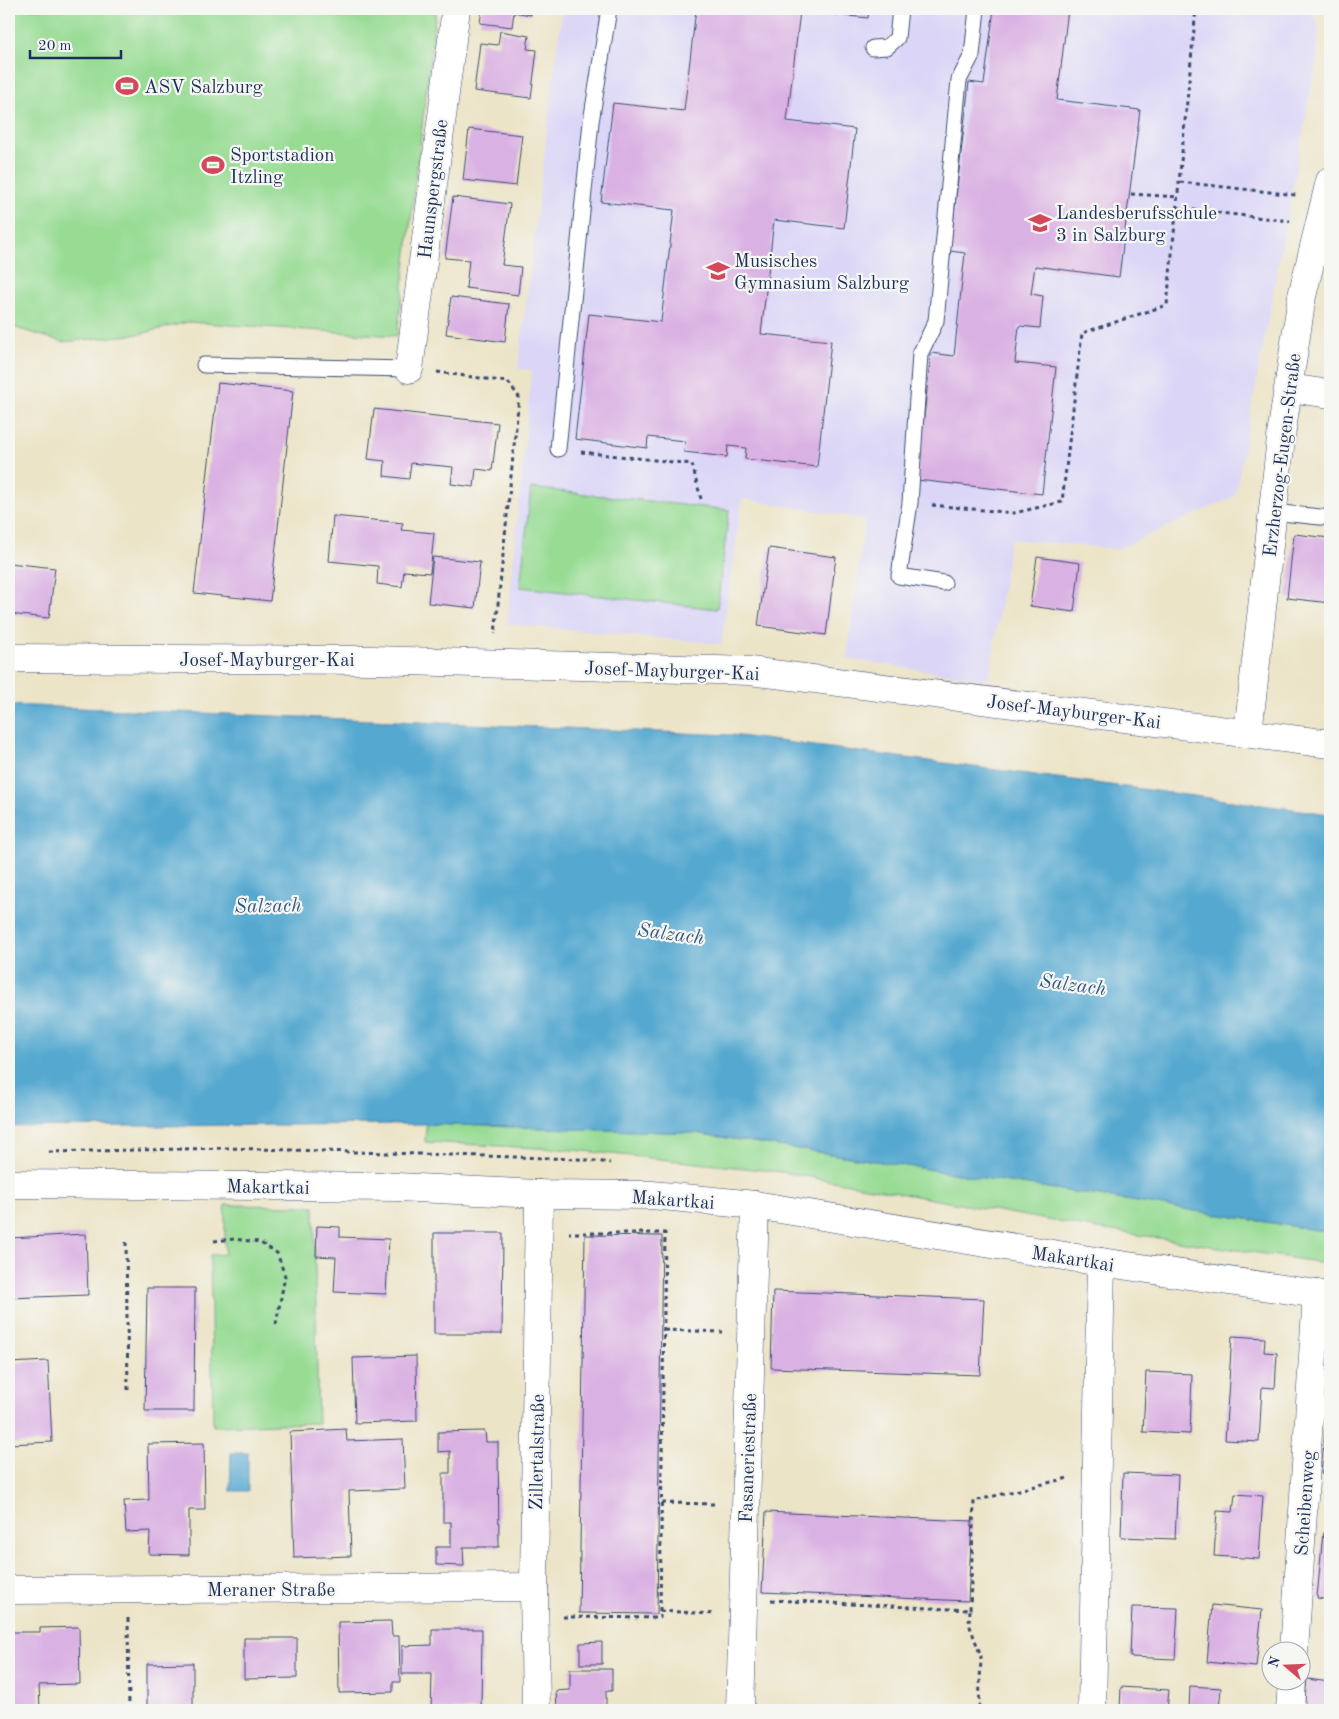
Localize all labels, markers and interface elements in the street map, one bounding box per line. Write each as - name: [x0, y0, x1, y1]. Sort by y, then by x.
- scale bar: [30, 28, 121, 60]
- text: 20 m: [38, 39, 72, 54]
- sports icon: ASV Salzburg: [114, 73, 140, 99]
- place label: ASV Salzburg: [144, 79, 264, 98]
- street label: Haunspergstraße: [416, 118, 452, 260]
- place label: Sportstadion Itzling: [230, 147, 335, 188]
- sports icon: Sportstadion Itzling: [200, 152, 226, 178]
- place label: Landesberufsschule 3 in Salzburg: [1056, 205, 1217, 246]
- school or university icon: Landesberufsschule 3 in Salzburg: [1027, 210, 1053, 236]
- place label: Musisches Gymnasium Salzburg: [734, 253, 910, 294]
- school or university icon: Musisches Gymnasium Salzburg: [705, 258, 731, 284]
- street label: Erzherzog-Eugen-Straße: [1262, 352, 1305, 558]
- street label: Josef-Mayburger-Kai: [179, 652, 355, 671]
- street label: Josef-Mayburger-Kai: [584, 660, 760, 685]
- street label: Josef-Mayburger-Kai: [985, 693, 1162, 734]
- water label: Salzach: [234, 896, 302, 918]
- water label: Salzach: [636, 921, 705, 949]
- water label: Salzach: [1038, 972, 1107, 1000]
- street label: Makartkai: [226, 1178, 310, 1199]
- street label: Makartkai: [631, 1189, 715, 1214]
- street label: Makartkai: [1030, 1245, 1115, 1276]
- street label: Fasaneriestraße: [738, 1393, 761, 1523]
- street label: Zillertalstraße: [528, 1394, 549, 1510]
- street label: Scheibenweg: [1293, 1449, 1320, 1557]
- street label: Meraner Straße: [207, 1582, 335, 1601]
- north arrow: [1262, 1642, 1312, 1692]
- text: N: [1266, 1654, 1283, 1669]

